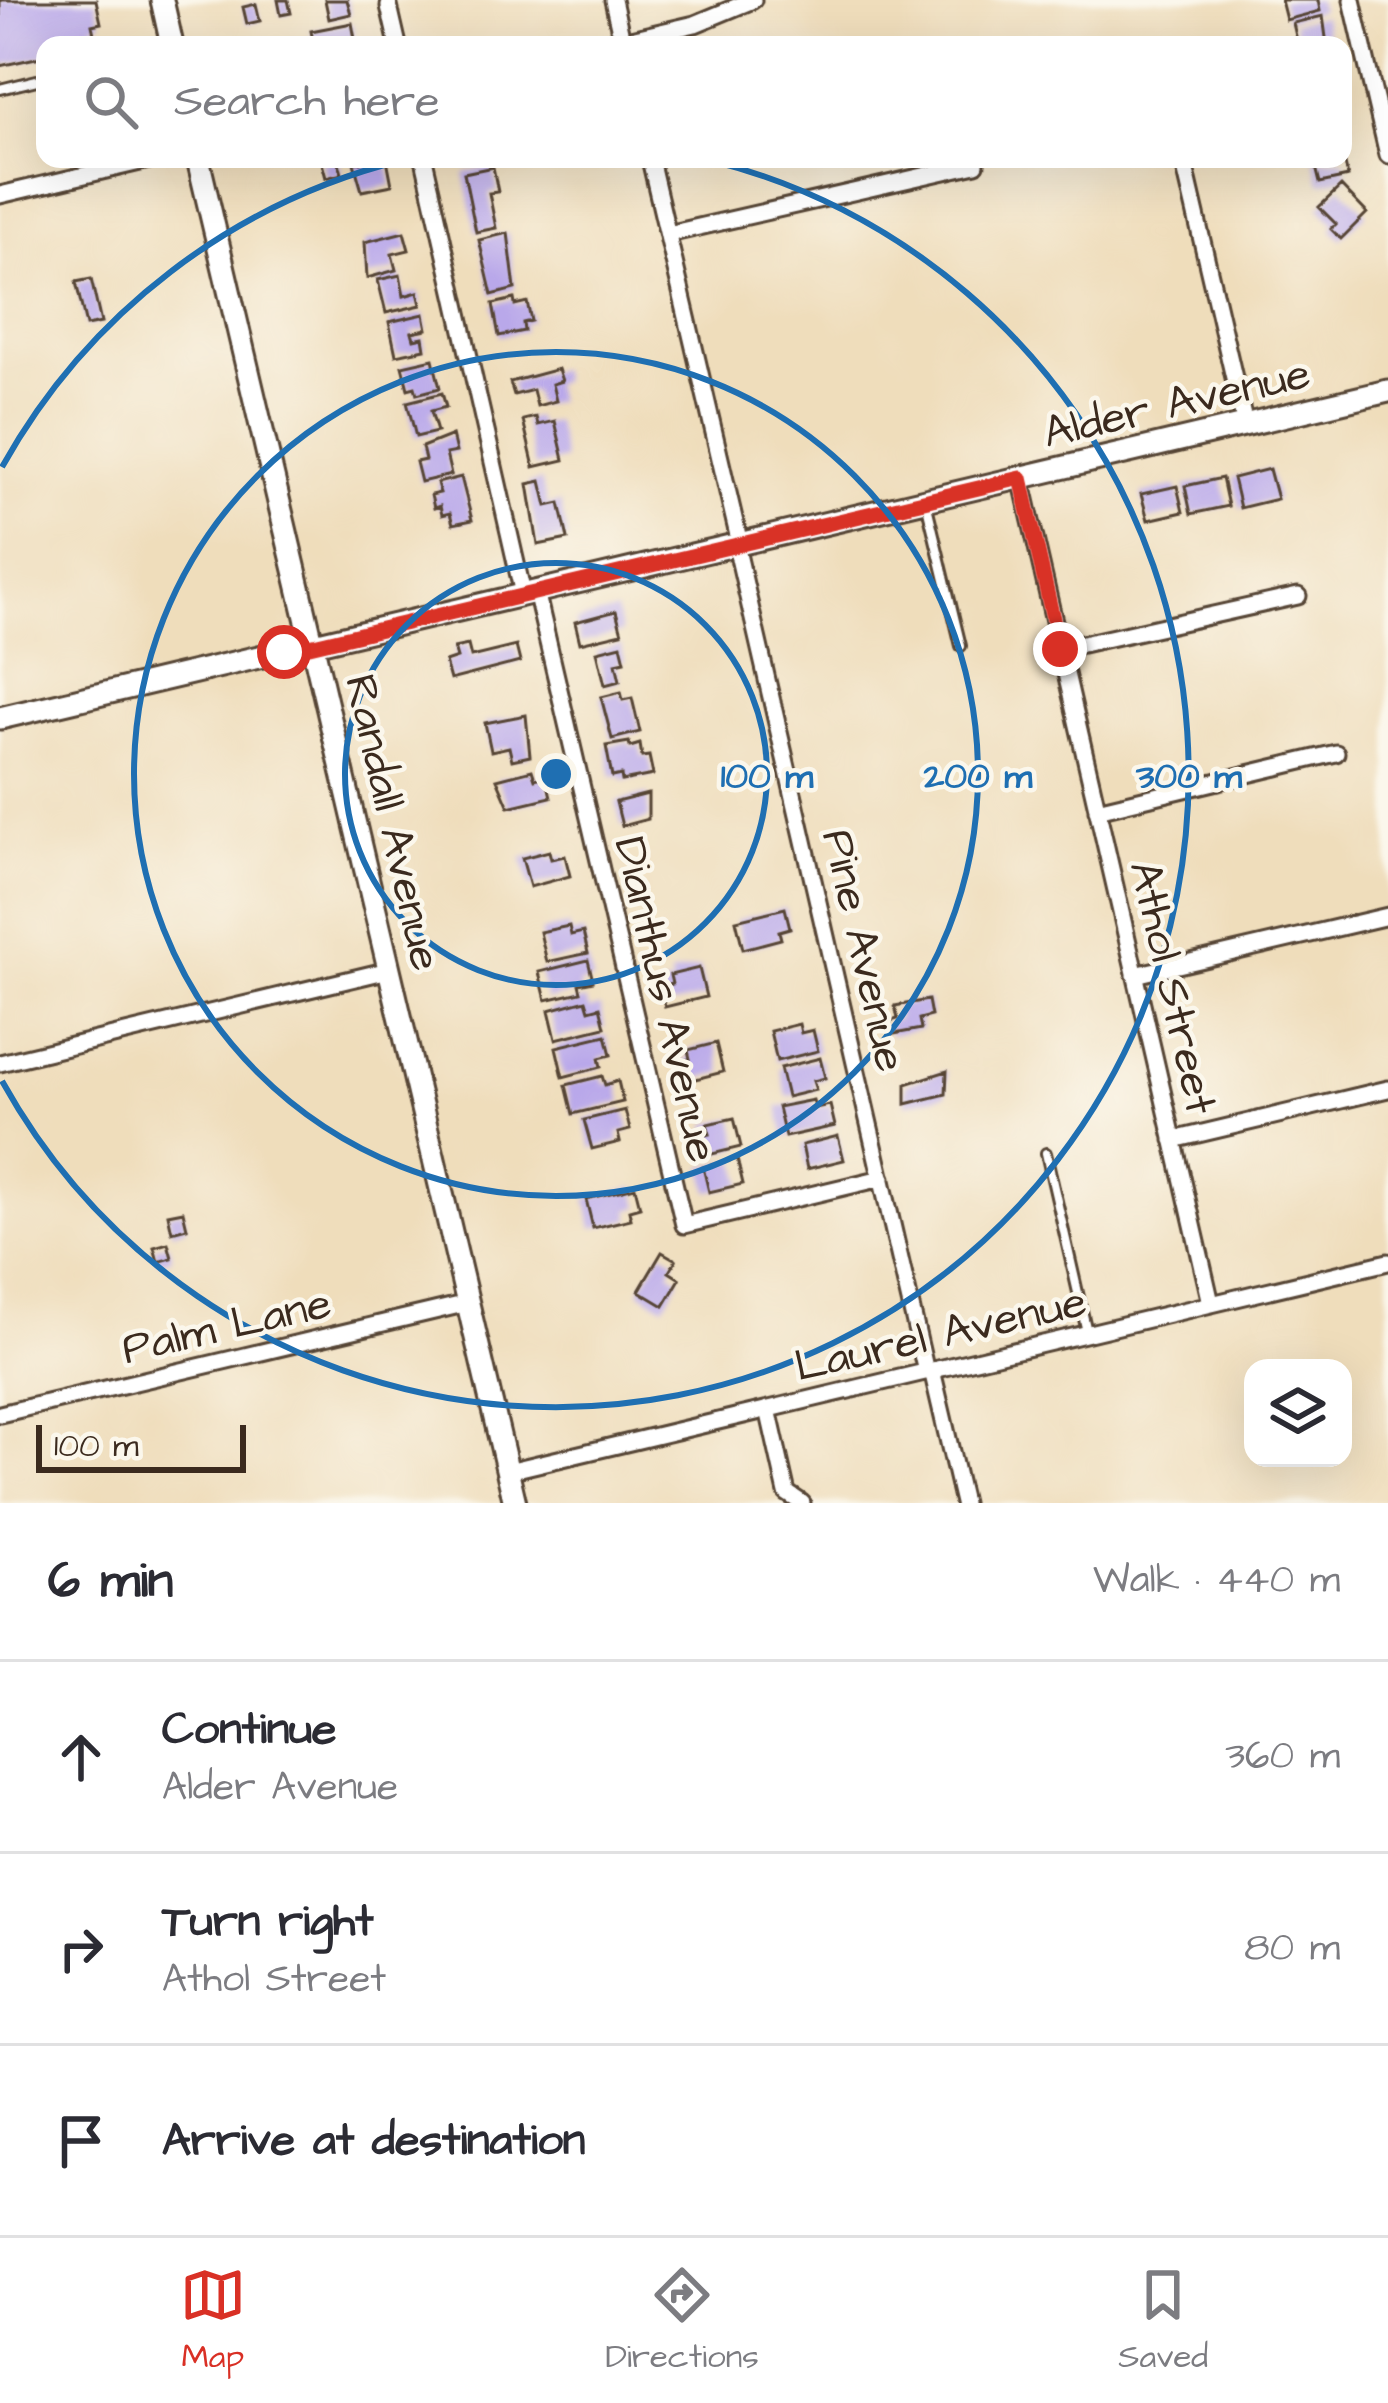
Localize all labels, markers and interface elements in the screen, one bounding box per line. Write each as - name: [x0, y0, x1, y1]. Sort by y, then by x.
- search box: [36, 36, 1352, 168]
- icon: search: [78, 69, 144, 135]
- text: Search here: [174, 71, 440, 133]
- street label: Alder Avenue: [1037, 343, 1316, 465]
- route end: [1033, 622, 1087, 676]
- route start: [257, 625, 311, 679]
- street label: Randall Avenue: [328, 669, 456, 977]
- text: 100 m: [721, 751, 814, 802]
- text: 200 m: [923, 751, 1033, 802]
- text: 300 m: [1135, 751, 1243, 802]
- centre of rings: [535, 753, 577, 795]
- street label: Pine Avenue: [805, 824, 921, 1078]
- street label: Dianthus Avenue: [598, 831, 733, 1168]
- street label: Athol Street: [1113, 855, 1231, 1121]
- street label: Laurel Avenue: [789, 1271, 1093, 1399]
- street label: Palm Lane: [116, 1273, 337, 1381]
- map controls: [1244, 1359, 1352, 1467]
- button: layers: [1244, 1359, 1352, 1467]
- scale bar: [36, 1419, 246, 1472]
- text: 100 m: [54, 1423, 139, 1469]
- text: 6 min: [48, 1546, 173, 1617]
- text: Walk · 440 m: [1093, 1554, 1340, 1608]
- text: Continue: [162, 1699, 336, 1761]
- icon: ahead: [48, 1724, 114, 1790]
- text: 360 m: [1225, 1730, 1340, 1784]
- text: Alder Avenue: [162, 1761, 398, 1815]
- text: Turn right: [162, 1891, 374, 1953]
- icon: right: [48, 1916, 114, 1982]
- text: 80 m: [1244, 1922, 1340, 1976]
- text: Athol Street: [162, 1953, 386, 2007]
- icon: arrive: [48, 2108, 114, 2174]
- text: Arrive at destination: [162, 2110, 585, 2172]
- tab: Map: [180, 2262, 246, 2380]
- tab: Directions: [605, 2262, 759, 2380]
- tab: Saved: [1118, 2262, 1208, 2380]

